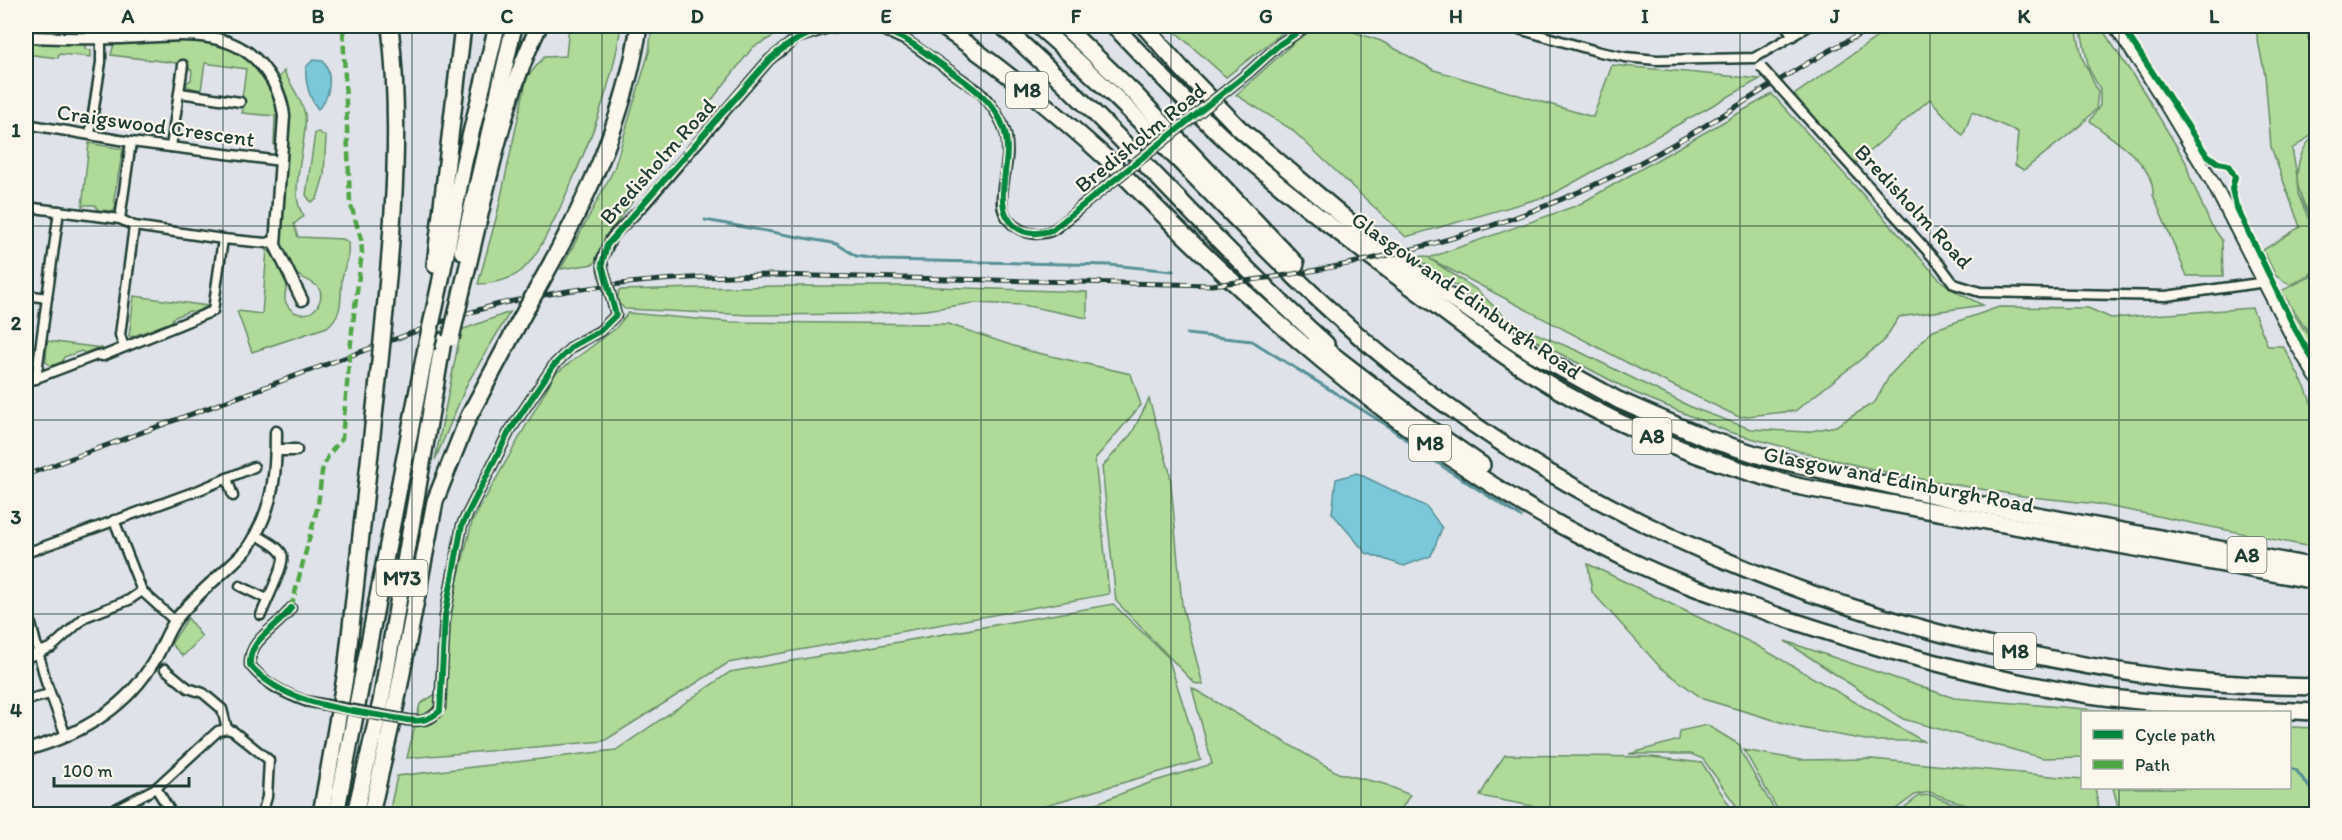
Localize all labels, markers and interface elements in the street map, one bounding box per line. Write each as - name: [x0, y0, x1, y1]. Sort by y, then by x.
- text: A: [121, 4, 135, 28]
- text: B: [312, 4, 325, 28]
- text: C: [501, 4, 514, 28]
- text: D: [690, 4, 704, 28]
- text: E: [880, 4, 892, 28]
- text: F: [1071, 4, 1082, 28]
- text: G: [1259, 4, 1273, 28]
- text: H: [1449, 4, 1463, 28]
- text: I: [1641, 4, 1649, 28]
- text: J: [1829, 4, 1840, 28]
- text: K: [2018, 4, 2032, 28]
- text: L: [2209, 4, 2220, 28]
- road number: M8: [1006, 72, 1048, 108]
- street label: Bredisholm Road: [1069, 76, 1211, 198]
- street label: Bredisholm Road: [594, 93, 721, 230]
- street label: Craigswood Crescent: [55, 98, 257, 153]
- text: 1: [11, 118, 21, 142]
- street label: Bredisholm Road: [1849, 138, 1978, 274]
- street label: Glasgow and Edinburgh Road: [1346, 206, 1587, 385]
- text: 2: [11, 311, 22, 335]
- road number: A8: [1632, 418, 1672, 454]
- road number: M8: [1409, 425, 1451, 461]
- street label: Glasgow and Edinburgh Road: [1761, 440, 2036, 519]
- text: 3: [11, 505, 22, 529]
- road number: A8: [2228, 537, 2266, 573]
- road number: M73: [376, 560, 428, 596]
- road number: M8: [1994, 633, 2036, 669]
- text: 4: [10, 698, 22, 722]
- legend: [2081, 711, 2291, 789]
- text: Cycle path: [2135, 724, 2216, 746]
- scale bar: [54, 750, 189, 788]
- text: Path: [2135, 754, 2170, 776]
- text: 100 m: [63, 760, 113, 782]

